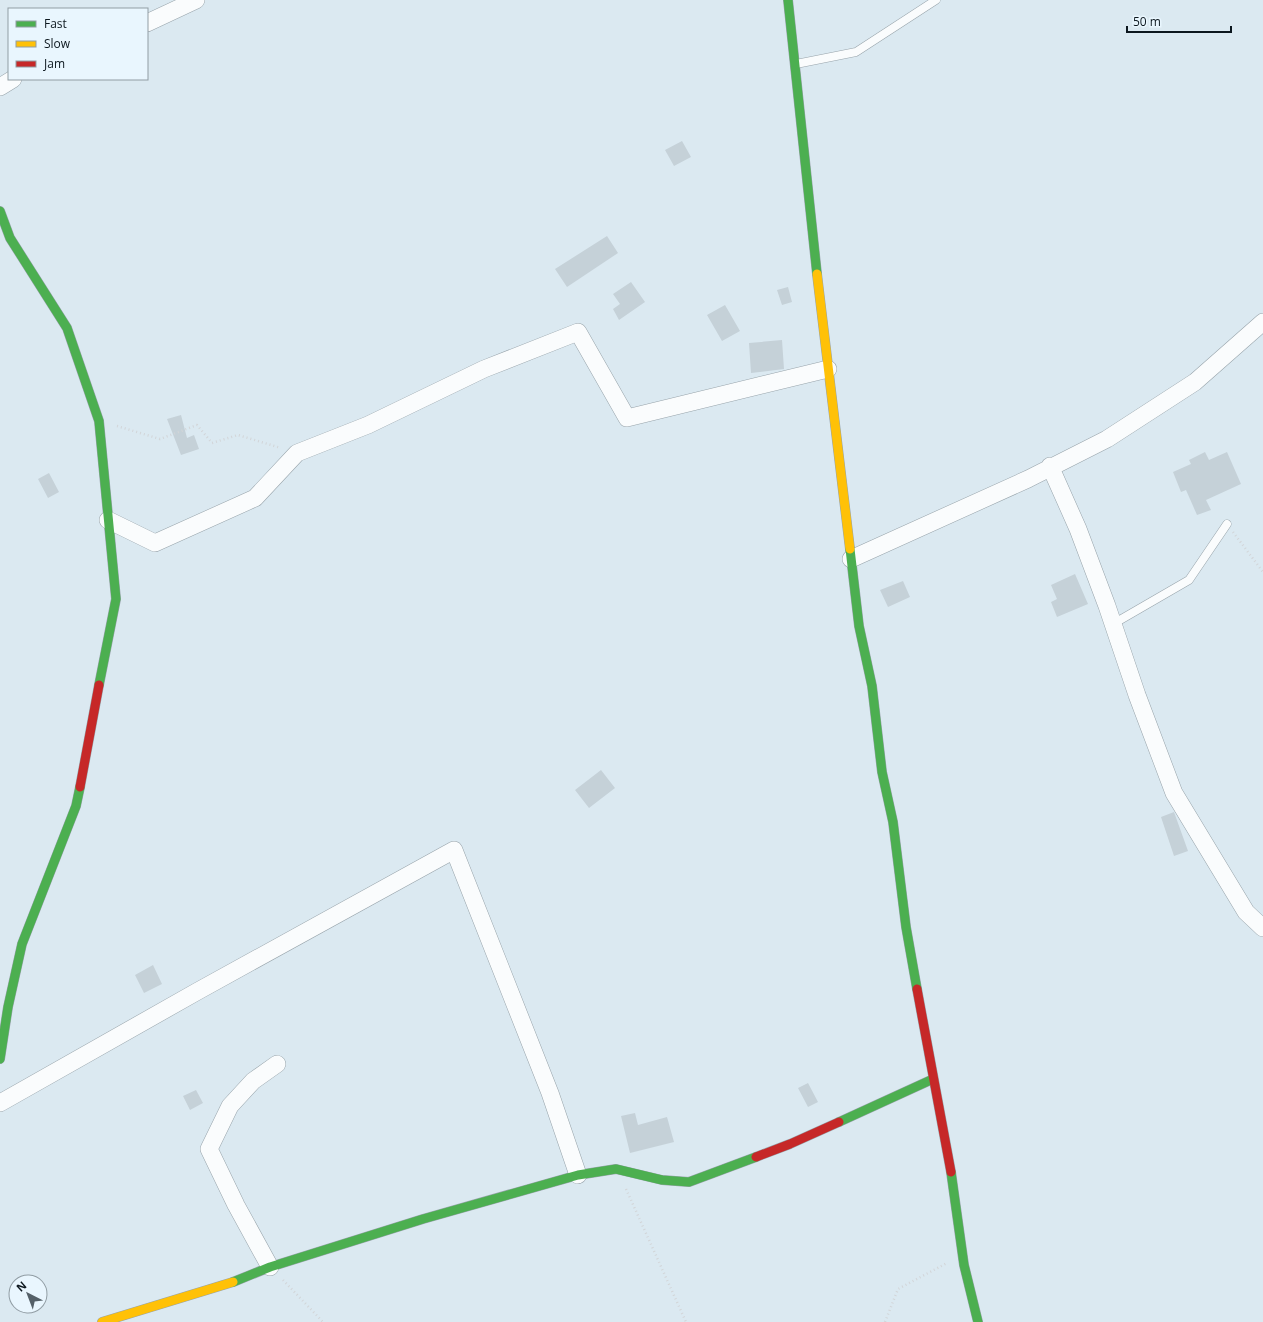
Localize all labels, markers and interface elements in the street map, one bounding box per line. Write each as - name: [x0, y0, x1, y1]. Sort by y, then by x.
- legend: [8, 8, 148, 80]
- scale bar: [1127, 8, 1231, 34]
- text: 50 m: [1133, 13, 1161, 30]
- text: Fast: [44, 15, 67, 32]
- text: Slow: [44, 35, 71, 52]
- text: Jam: [43, 55, 65, 72]
- north arrow: [8, 1274, 48, 1314]
- text: N: [13, 1278, 29, 1295]

